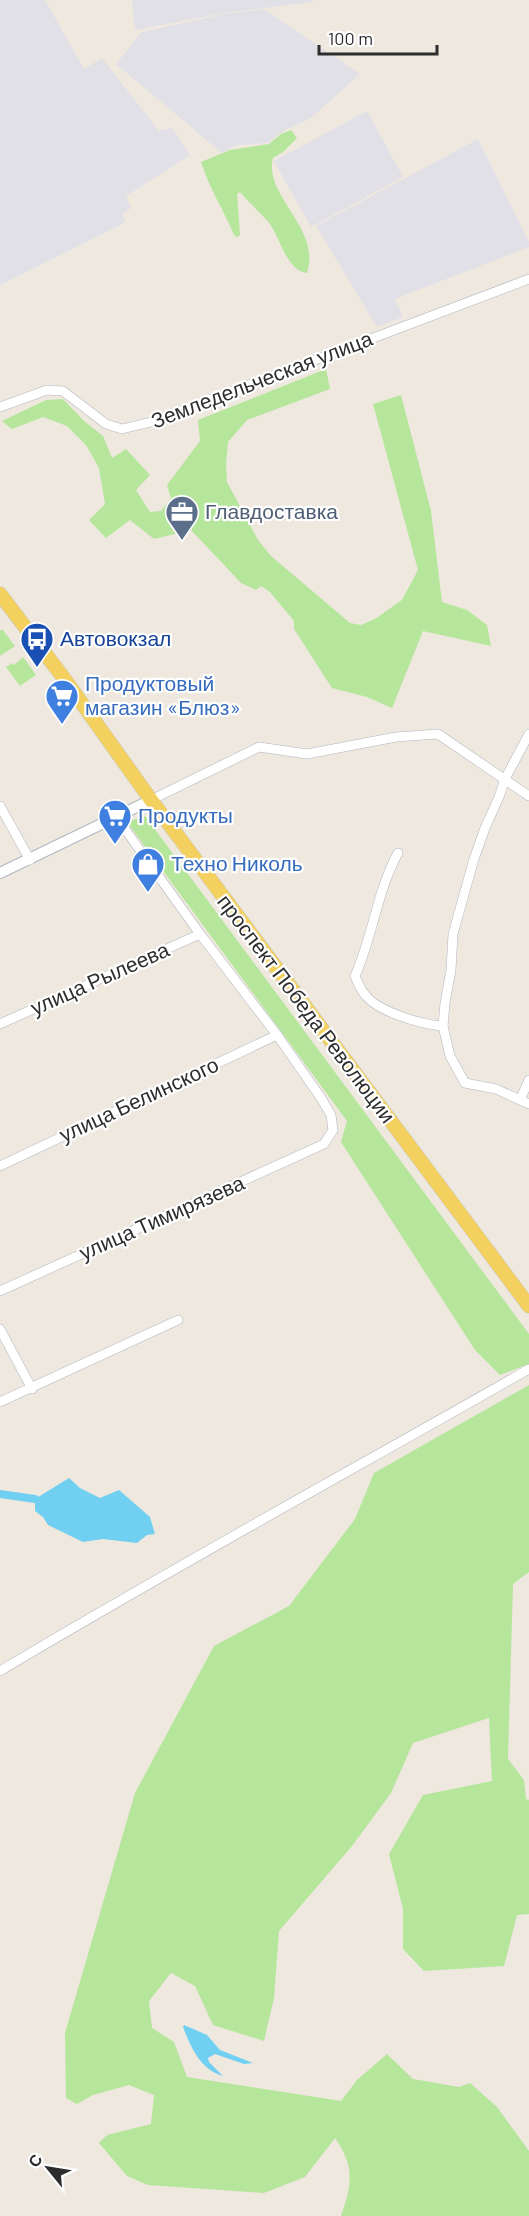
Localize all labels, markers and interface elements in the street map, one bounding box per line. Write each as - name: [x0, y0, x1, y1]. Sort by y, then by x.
- scale bar: [319, 18, 438, 56]
- text: 100 m: [328, 27, 373, 49]
- street label: Земледельческая улица: [147, 325, 376, 432]
- office icon: Главдоставка: [164, 494, 200, 541]
- place label: Главдоставка: [205, 498, 338, 523]
- bus stop icon: Автовокзал: [19, 621, 55, 668]
- place label: Автовокзал: [60, 625, 171, 650]
- place label: Продуктовый магазин «Блюз»: [85, 670, 241, 719]
- supermarket icon: Продуктовый магазин «Блюз»: [44, 678, 80, 725]
- supermarket icon: Продукты: [97, 798, 133, 845]
- place label: Продукты: [138, 802, 233, 827]
- shop icon: Техно Николь: [130, 846, 166, 893]
- place label: Техно Николь: [171, 850, 303, 875]
- street label: проспект Победа Революции: [213, 889, 401, 1127]
- street label: улица Рылеева: [26, 936, 173, 1019]
- street label: улица Белинского: [55, 1051, 222, 1146]
- street label: улица Тимирязева: [75, 1169, 248, 1264]
- north arrow: [18, 2138, 78, 2198]
- text: С: [23, 2150, 46, 2170]

